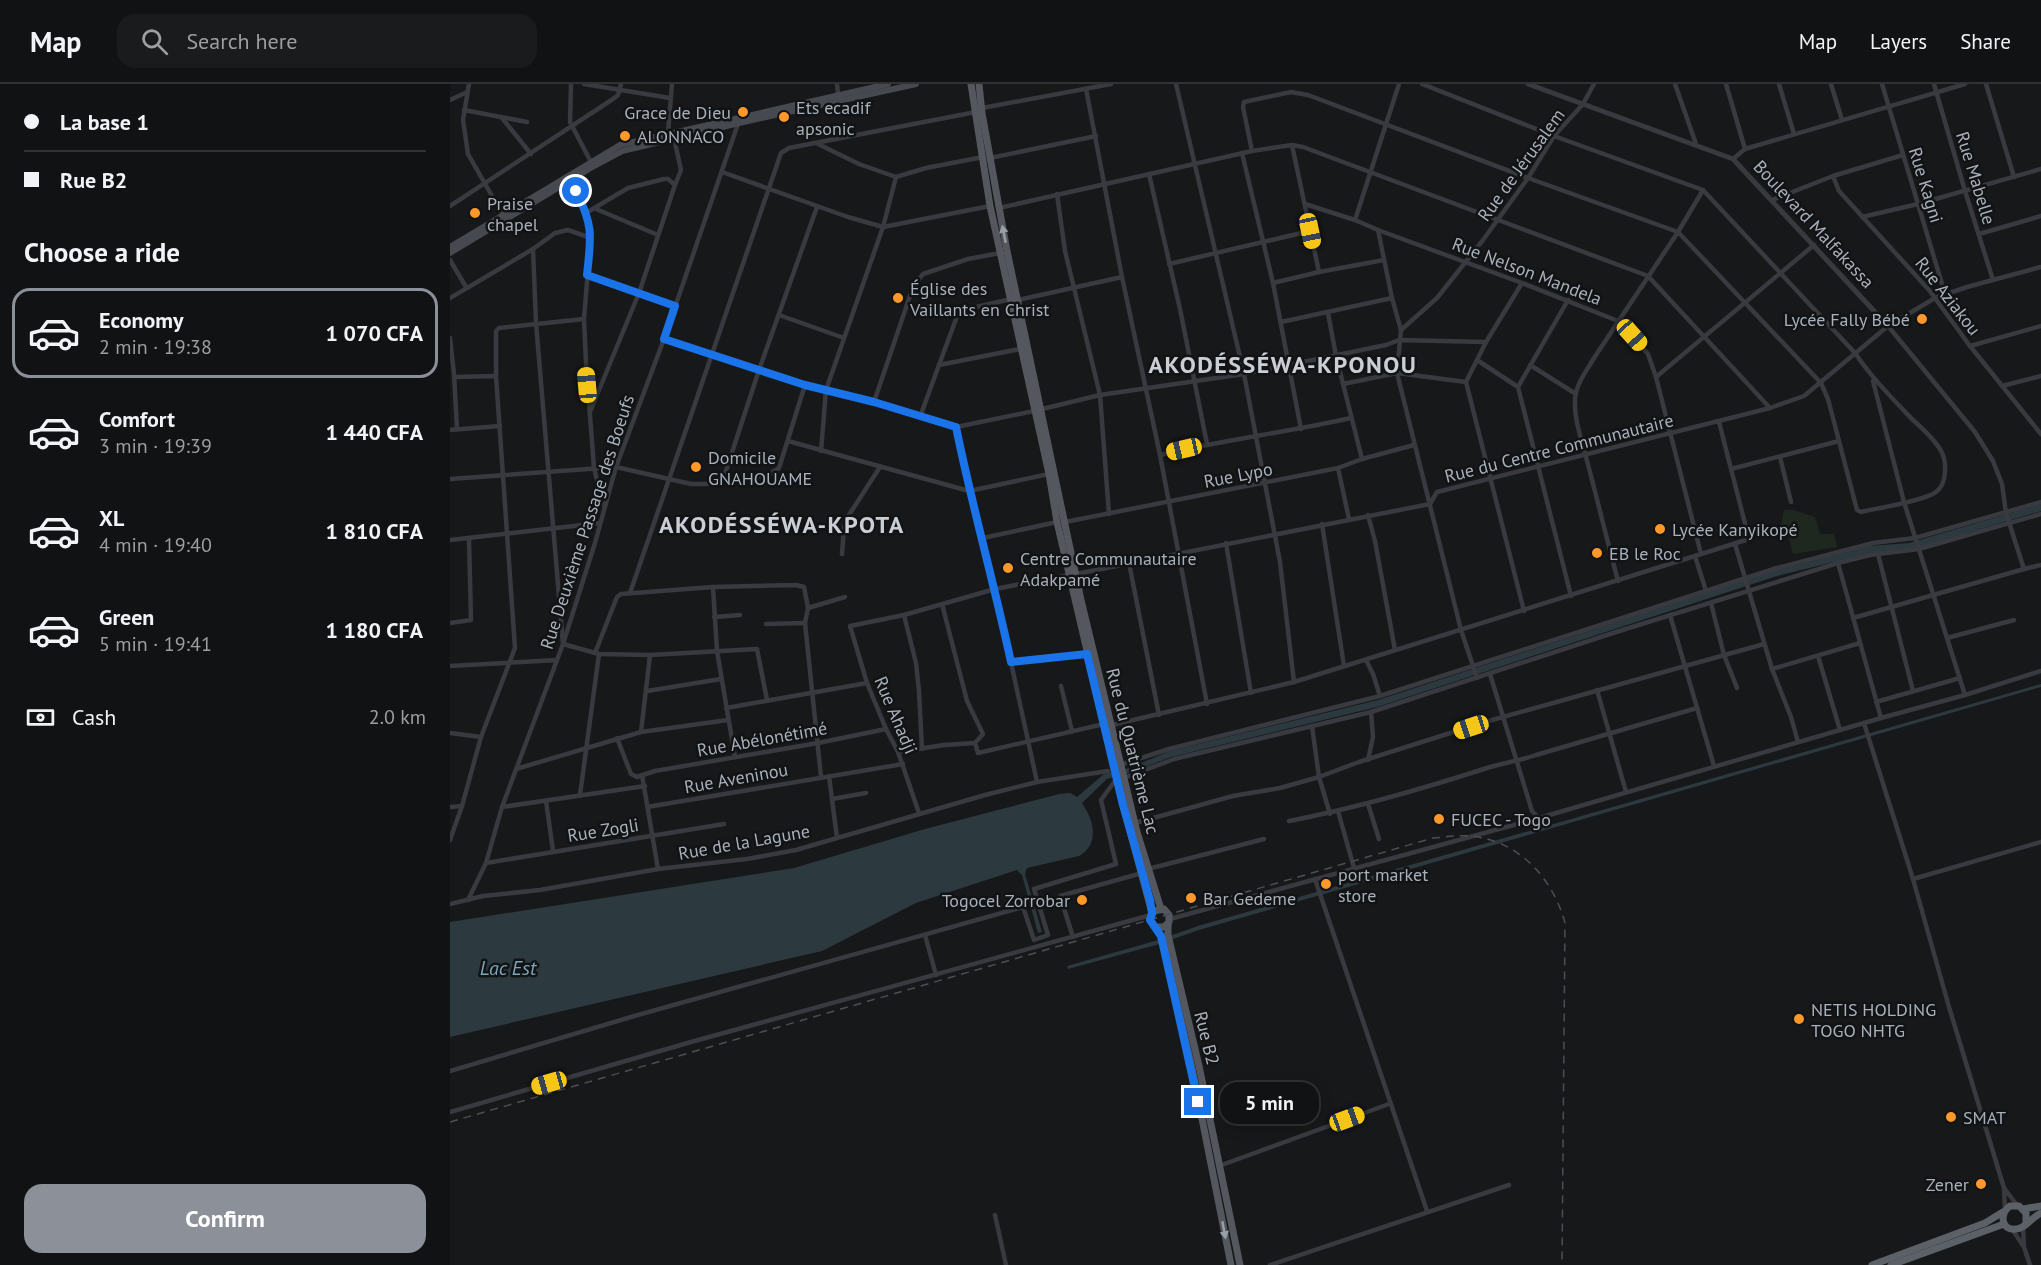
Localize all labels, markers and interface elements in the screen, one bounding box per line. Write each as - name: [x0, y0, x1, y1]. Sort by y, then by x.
- search box: [117, 14, 537, 68]
- text: Map: [30, 23, 81, 60]
- icon: search: [138, 25, 171, 58]
- text: Search here: [186, 27, 297, 55]
- text: Map: [1799, 28, 1837, 55]
- text: Layers: [1870, 28, 1927, 55]
- text: Share: [1960, 28, 2011, 55]
- place label: Ets ecadif apsonic: [796, 96, 872, 140]
- place label: Grace de Dieu: [624, 101, 731, 124]
- street label: Rue de Jérusalem: [1472, 104, 1570, 226]
- marker: Grace de Dieu: [736, 105, 750, 119]
- text: La base 1: [60, 108, 149, 136]
- marker: Ets ecadif apsonic: [777, 110, 791, 124]
- place label: ALONNACO: [637, 125, 724, 148]
- marker: ALONNACO: [618, 129, 632, 143]
- street label: Rue Mabelle: [1951, 129, 2001, 227]
- street label: Rue Kagni: [1904, 144, 1948, 226]
- street label: Boulevard Malfakassa: [1749, 155, 1879, 293]
- text: Rue B2: [60, 166, 127, 194]
- route start: [562, 177, 589, 204]
- place label: Praise chapel: [487, 192, 539, 236]
- marker: Praise chapel: [468, 206, 482, 220]
- car: [1297, 212, 1323, 250]
- one-way arrow: [999, 224, 1008, 243]
- street label: Rue Nelson Mandela: [1449, 232, 1605, 310]
- text: Choose a ride: [24, 235, 180, 269]
- street label: Rue Aziakou: [1910, 252, 1986, 340]
- place label: Église des Vaillants en Christ: [909, 277, 1049, 321]
- marker: Église des Vaillants en Christ: [891, 291, 905, 305]
- icon: car: [27, 306, 81, 360]
- text: Economy: [99, 306, 183, 334]
- place label: Lycée Fally Bébé: [1784, 308, 1910, 331]
- marker: Lycée Fally Bébé: [1915, 312, 1929, 326]
- car: [1613, 316, 1651, 354]
- text: 1 070 CFA: [325, 319, 423, 347]
- text: 2 min · 19:38: [99, 334, 212, 360]
- district label: AKODÉSSÉWA-KPONOU: [1149, 349, 1417, 380]
- car: [576, 366, 598, 404]
- street label: Rue Deuxième Passage des Boeufs: [535, 392, 639, 652]
- icon: car: [27, 405, 81, 459]
- text: Comfort: [99, 405, 175, 433]
- street label: Rue du Centre Communautaire: [1442, 408, 1676, 488]
- text: 1 440 CFA: [325, 418, 423, 446]
- text: 3 min · 19:39: [99, 433, 212, 459]
- car: [1164, 436, 1204, 462]
- place label: Domicile GNAHOUAME: [708, 446, 812, 490]
- street label: Rue Lypo: [1202, 457, 1274, 493]
- marker: Domicile GNAHOUAME: [689, 460, 703, 474]
- icon: car: [27, 504, 81, 558]
- text: XL: [99, 504, 124, 532]
- district label: AKODÉSSÉWA-KPOTA: [659, 509, 905, 540]
- text: 1 810 CFA: [325, 517, 423, 545]
- place label: Lycée Kanyikopé: [1672, 518, 1798, 541]
- marker: Lycée Kanyikopé: [1653, 522, 1667, 536]
- text: 4 min · 19:40: [99, 532, 212, 558]
- place label: EB le Roc: [1609, 542, 1681, 565]
- marker: EB le Roc: [1590, 546, 1604, 560]
- place label: Centre Communautaire Adakpamé: [1020, 547, 1197, 591]
- marker: Centre Communautaire Adakpamé: [1001, 561, 1015, 575]
- icon: car: [27, 603, 81, 657]
- text: Green: [99, 603, 154, 631]
- text: 1 180 CFA: [325, 616, 423, 644]
- text: 5 min · 19:41: [99, 631, 212, 657]
- street label: Rue du Quatrième Lac: [1101, 666, 1165, 836]
- street label: Rue Ahadji: [869, 673, 923, 757]
- icon: cash: [24, 701, 57, 734]
- text: Cash: [72, 703, 116, 731]
- text: 2.0 km: [369, 704, 426, 730]
- car: [1451, 713, 1491, 741]
- street label: Rue Abélonétimé: [695, 716, 829, 762]
- street label: Rue Aveninou: [682, 758, 790, 798]
- place label: FUCEC - Togo: [1451, 808, 1551, 831]
- marker: FUCEC - Togo: [1432, 812, 1446, 826]
- street label: Rue Zogli: [566, 813, 640, 847]
- street label: Rue de la Lagune: [676, 819, 812, 865]
- place label: port market store: [1338, 863, 1428, 907]
- marker: port market store: [1319, 877, 1333, 891]
- place label: Bar Gedeme: [1203, 887, 1296, 910]
- place label: Togocel Zorrobar: [942, 889, 1070, 912]
- marker: Bar Gedeme: [1184, 891, 1198, 905]
- marker: Togocel Zorrobar: [1075, 893, 1089, 907]
- water label: Lac Est: [480, 955, 538, 981]
- place label: NETIS HOLDING TOGO NHTG: [1811, 998, 1936, 1042]
- street label: Rue B2: [1189, 1009, 1225, 1067]
- marker: NETIS HOLDING TOGO NHTG: [1792, 1012, 1806, 1026]
- car: [529, 1069, 569, 1097]
- callout: 5 min: [1219, 1081, 1318, 1123]
- route end: [1184, 1088, 1211, 1115]
- text: 5 min: [1245, 1090, 1294, 1116]
- car: [1327, 1104, 1367, 1134]
- place label: SMAT: [1963, 1106, 2006, 1129]
- marker: SMAT: [1944, 1110, 1958, 1124]
- place label: Zener: [1926, 1173, 1969, 1196]
- marker: Zener: [1974, 1177, 1988, 1191]
- button: Confirm: [24, 1184, 426, 1253]
- one-way arrow: [1220, 1221, 1229, 1240]

